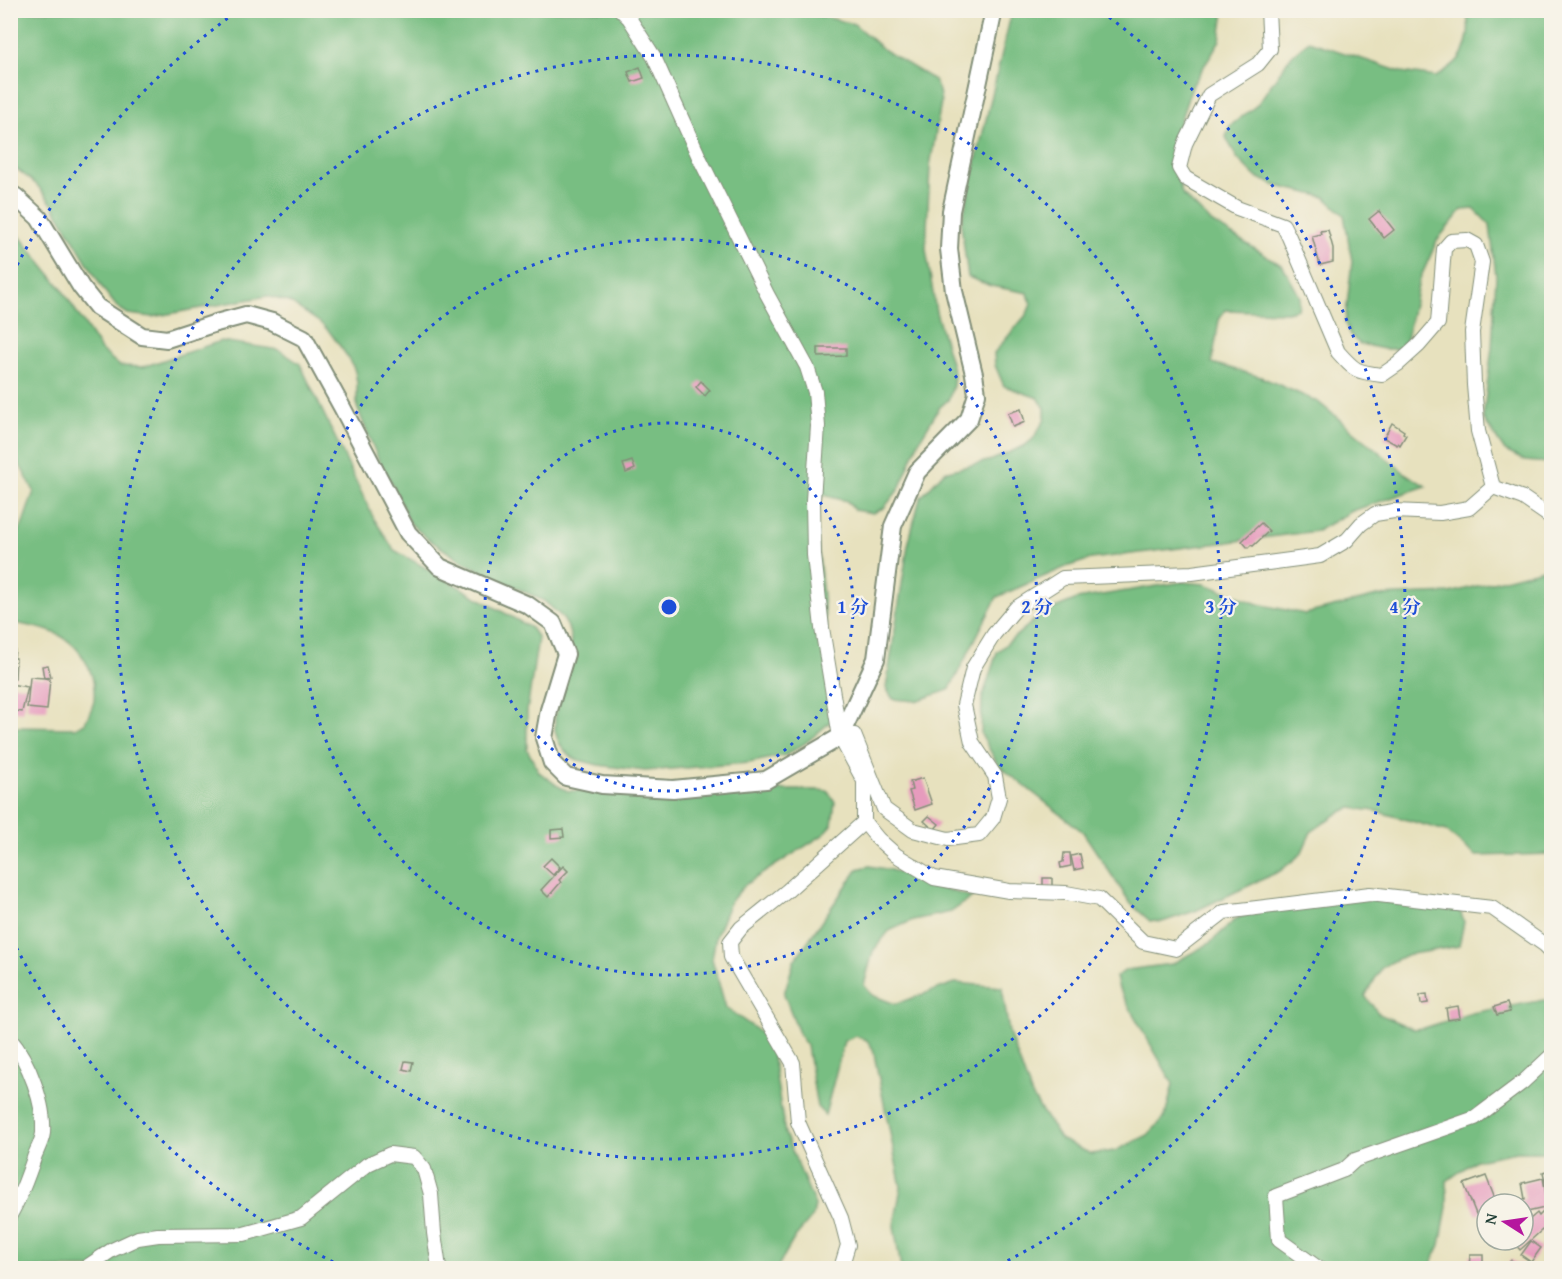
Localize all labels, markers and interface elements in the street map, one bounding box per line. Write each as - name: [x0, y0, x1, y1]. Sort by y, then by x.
- text: 1 分: [837, 593, 869, 620]
- text: 2 分: [1021, 593, 1053, 620]
- text: 3 分: [1205, 593, 1237, 620]
- text: 4 分: [1389, 593, 1421, 620]
- centre of rings: [659, 597, 679, 617]
- north arrow: [1475, 1192, 1535, 1252]
- text: N: [1477, 1211, 1503, 1227]

